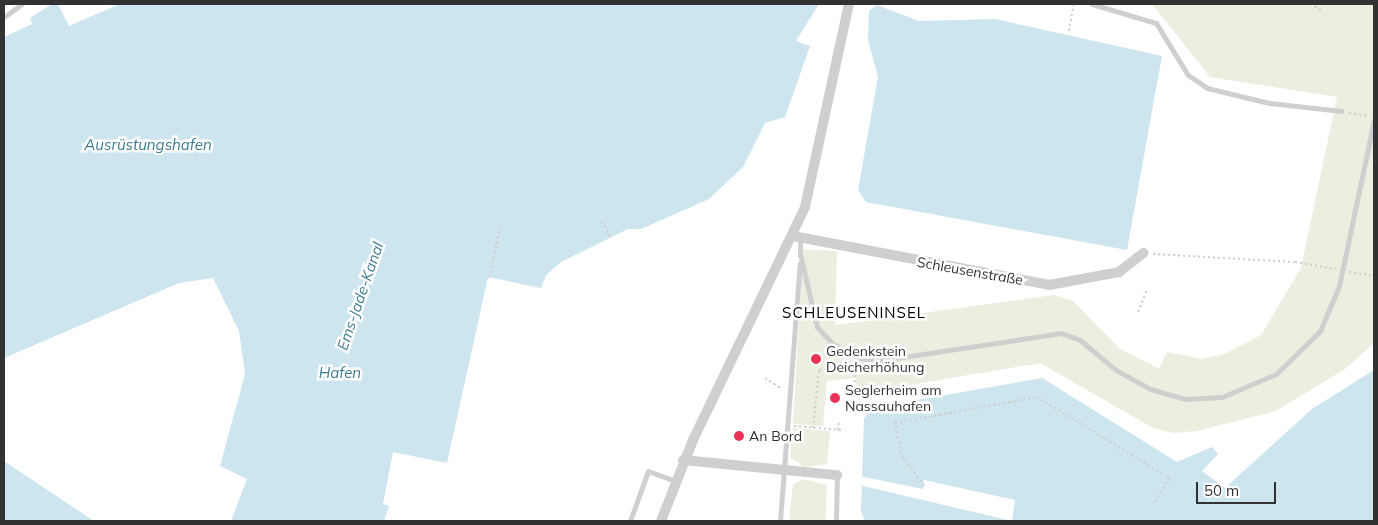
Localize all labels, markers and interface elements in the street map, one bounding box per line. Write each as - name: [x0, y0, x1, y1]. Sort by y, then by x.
- water label: Ausrüstungshafen: [84, 136, 212, 154]
- water label: Ems-Jade-Kanal: [333, 240, 387, 352]
- street label: Schleusenstraße: [916, 253, 1024, 289]
- district label: SCHLEUSENINSEL: [780, 304, 928, 322]
- place label: Gedenkstein Deicherhöhung: [826, 343, 924, 376]
- marker: Gedenkstein Deicherhöhung: [810, 353, 822, 365]
- water label: Hafen: [319, 364, 361, 382]
- place label: Seglerheim am Nassauhafen: [845, 382, 942, 414]
- marker: Seglerheim am Nassauhafen: [829, 392, 841, 404]
- place label: An Bord: [749, 428, 802, 444]
- marker: An Bord: [733, 430, 745, 442]
- scale bar: [1198, 472, 1278, 504]
- text: 50 m: [1204, 481, 1239, 500]

